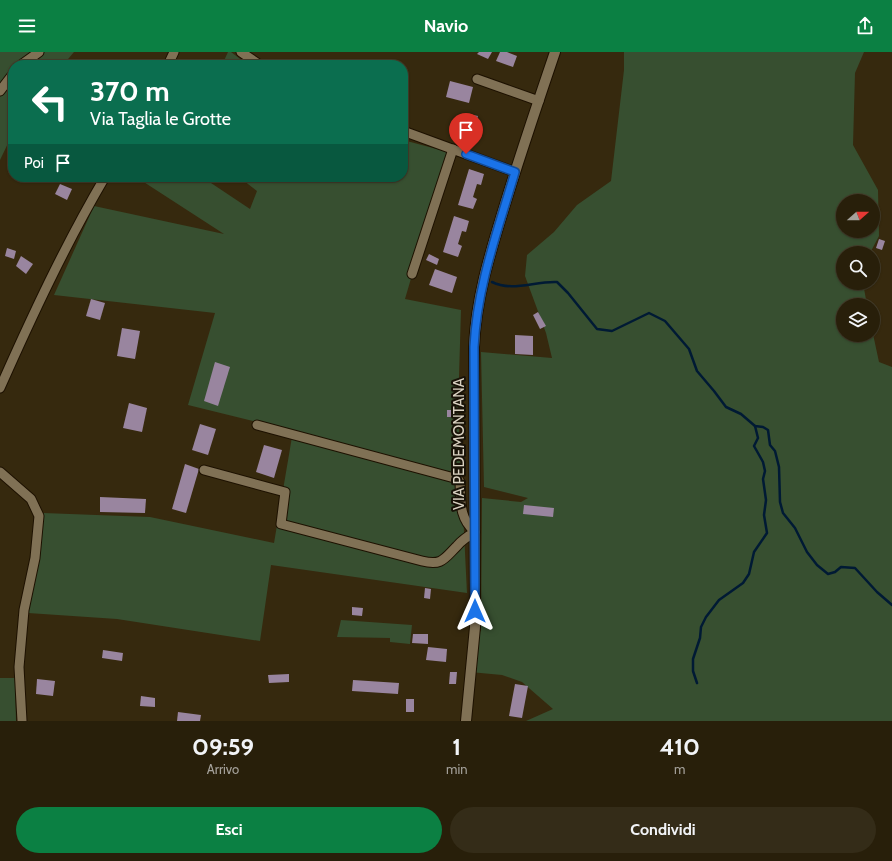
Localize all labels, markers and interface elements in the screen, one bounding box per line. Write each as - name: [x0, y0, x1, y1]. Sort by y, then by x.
- icon: menu: [16, 15, 38, 37]
- text: Navio: [424, 15, 468, 37]
- icon: share: [854, 15, 876, 37]
- text: 370 m: [90, 74, 170, 108]
- icon: left: [24, 76, 76, 128]
- text: Via Taglia le Grotte: [90, 108, 231, 130]
- pin: [449, 113, 483, 154]
- icon: arrive: [455, 119, 477, 141]
- icon: arrive: [52, 152, 74, 174]
- text: Poi: [24, 154, 44, 172]
- north arrow: [836, 194, 880, 238]
- map controls: [836, 194, 880, 342]
- button: search: [836, 246, 880, 290]
- button: layers: [836, 298, 880, 342]
- street label: VIA PEDEMONTANA: [450, 377, 468, 510]
- position arrow: [454, 590, 496, 632]
- text: 09:59: [192, 732, 254, 761]
- text: 1: [452, 732, 461, 761]
- text: 410: [659, 732, 700, 761]
- text: Arrivo: [207, 761, 239, 777]
- text: min: [446, 761, 468, 777]
- text: m: [674, 761, 685, 777]
- button: Esci: [16, 807, 442, 853]
- button: Condividi: [450, 807, 876, 853]

